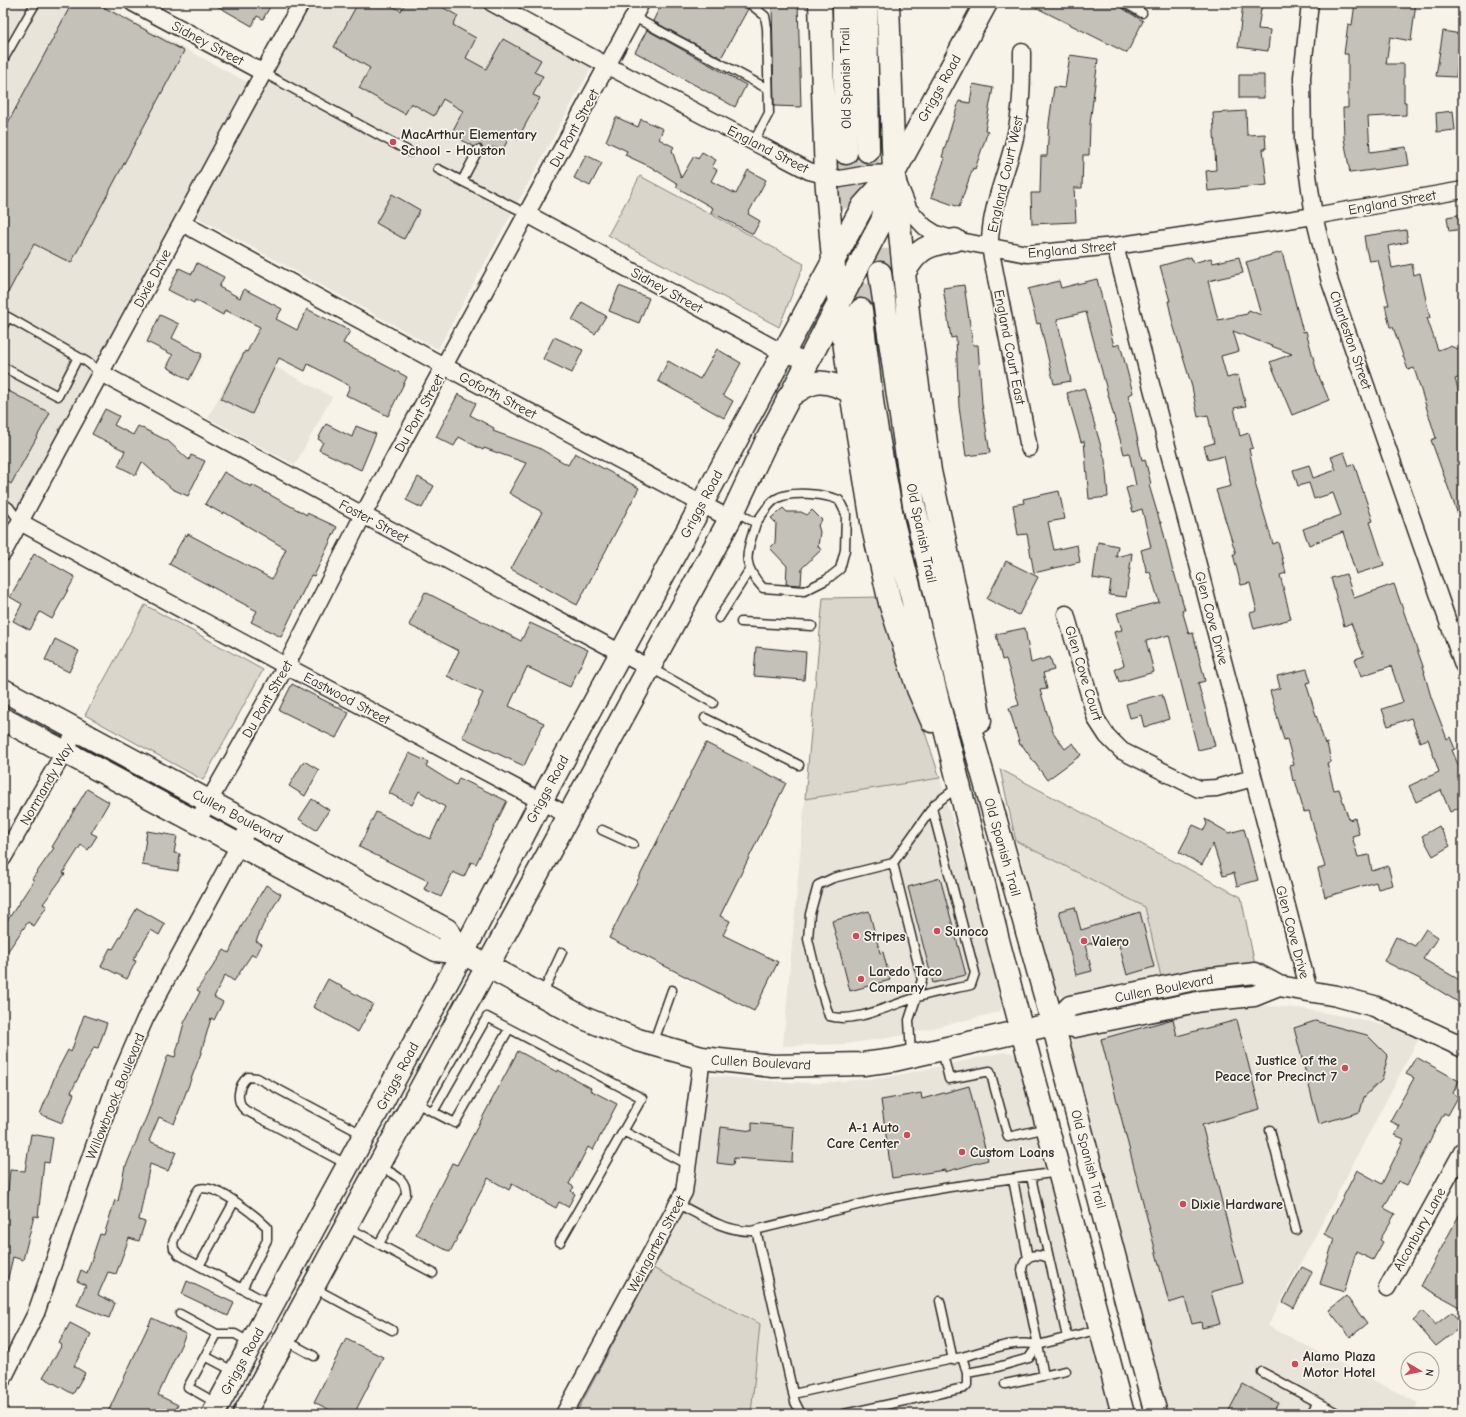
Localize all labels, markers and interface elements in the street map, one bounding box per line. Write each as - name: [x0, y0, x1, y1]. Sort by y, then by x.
- street label: Sidney Street: [169, 17, 248, 70]
- street label: Old Spanish Trail: [836, 27, 855, 129]
- street label: Griggs Road: [914, 52, 965, 125]
- street label: Du Pont Street: [546, 85, 603, 170]
- street label: England Court West: [984, 113, 1027, 234]
- street label: England Street: [724, 122, 812, 178]
- place label: MacArthur Elementary School - Houston: [401, 126, 537, 159]
- marker: MacArthur Elementary School - Houston: [388, 137, 398, 147]
- street label: England Street: [1347, 186, 1438, 219]
- street label: England Street: [1027, 237, 1118, 262]
- street label: Dixie Drive: [130, 246, 175, 310]
- street label: Sidney Street: [628, 264, 706, 318]
- street label: England Court East: [990, 288, 1029, 407]
- street label: Charleston Street: [1326, 289, 1376, 393]
- street label: Goforth Street: [456, 368, 540, 423]
- street label: Du Pont Street: [391, 370, 448, 455]
- street label: Griggs Road: [676, 467, 726, 541]
- street label: Old Spanish Trail: [903, 482, 940, 585]
- street label: Foster Street: [336, 496, 412, 547]
- street label: Glen Cove Drive: [1191, 570, 1232, 667]
- street label: Glen Cove Court: [1061, 624, 1106, 724]
- street label: Du Pont Street: [238, 657, 297, 741]
- street label: Eastwood Street: [301, 669, 394, 729]
- street label: Normandy Way: [16, 740, 77, 828]
- street label: Griggs Road: [522, 752, 572, 826]
- street label: Cullen Boulevard: [190, 785, 286, 847]
- street label: Old Spanish Trail: [980, 796, 1025, 898]
- street label: Glen Cove Drive: [1272, 884, 1313, 981]
- place label: Sunoco: [945, 923, 989, 940]
- marker: Sunoco: [932, 926, 942, 936]
- place label: Stripes: [864, 928, 905, 945]
- marker: Stripes: [851, 931, 861, 941]
- place label: Valero: [1092, 933, 1129, 950]
- marker: Valero: [1079, 936, 1089, 946]
- place label: Laredo Taco Company: [869, 963, 942, 996]
- street label: Cullen Boulevard: [1113, 971, 1215, 1006]
- marker: Laredo Taco Company: [856, 974, 866, 984]
- street label: Willowbrook Boulevard: [82, 1030, 149, 1162]
- street label: Griggs Road: [372, 1039, 422, 1113]
- street label: Cullen Boulevard: [711, 1051, 811, 1074]
- place label: Justice of the Peace for Precinct 7: [1215, 1052, 1338, 1085]
- marker: Justice of the Peace for Precinct 7: [1340, 1063, 1350, 1073]
- street label: Old Spanish Trail: [1067, 1108, 1110, 1210]
- place label: A-1 Auto Care Center: [827, 1119, 899, 1152]
- marker: A-1 Auto Care Center: [902, 1130, 912, 1140]
- place label: Custom Loans: [970, 1144, 1054, 1161]
- marker: Custom Loans: [957, 1147, 967, 1157]
- street label: Alconbury Lane: [1389, 1184, 1449, 1274]
- street label: Weingarten Street: [624, 1192, 690, 1296]
- place label: Dixie Hardware: [1191, 1196, 1283, 1213]
- marker: Dixie Hardware: [1178, 1199, 1188, 1209]
- street label: Griggs Road: [217, 1325, 268, 1398]
- place label: Alamo Plaza Motor Hotel: [1303, 1348, 1376, 1381]
- north arrow: [1400, 1351, 1440, 1391]
- marker: Alamo Plaza Motor Hotel: [1290, 1359, 1300, 1369]
- text: N: [1422, 1368, 1436, 1377]

